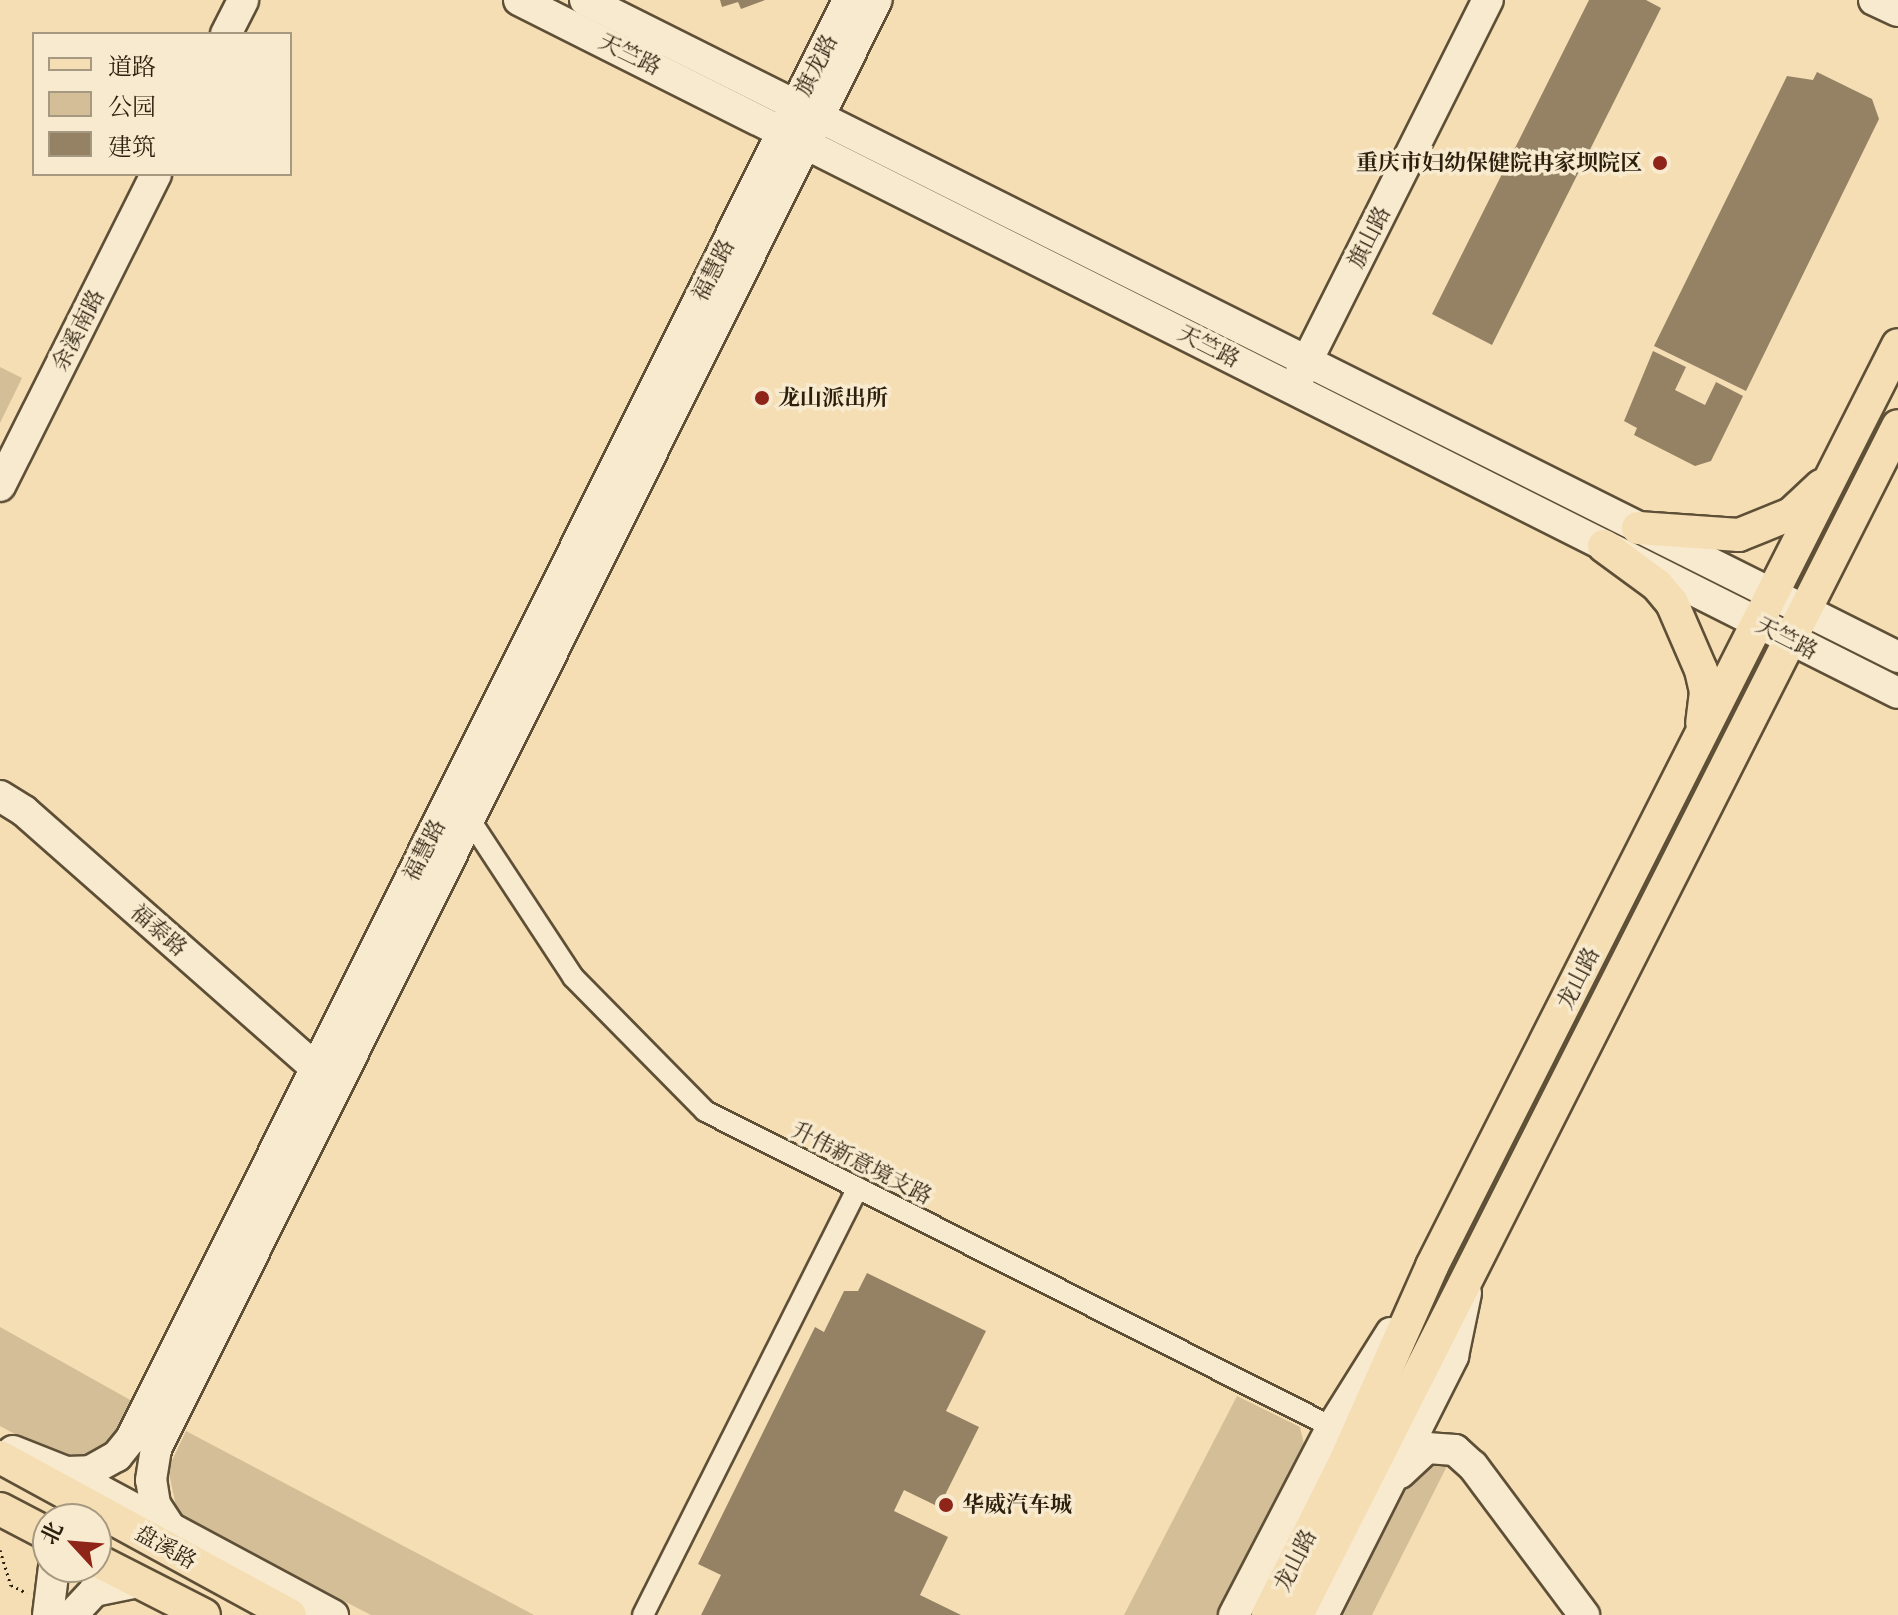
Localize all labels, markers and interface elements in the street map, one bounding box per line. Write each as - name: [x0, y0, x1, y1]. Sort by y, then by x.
- street label: 天竺路: [595, 28, 665, 80]
- street label: 旗龙路: [789, 30, 843, 100]
- legend: [32, 32, 292, 176]
- text: 道路: [108, 52, 156, 81]
- text: 公园: [108, 92, 156, 121]
- text: 建筑: [108, 132, 156, 161]
- place label: 重庆市妇幼保健院冉家坝院区: [1356, 150, 1642, 176]
- marker: 重庆市妇幼保健院冉家坝院区: [1649, 152, 1671, 174]
- street label: 旗山路: [1342, 202, 1396, 272]
- street label: 福慧路: [686, 235, 740, 305]
- street label: 余溪南路: [46, 285, 110, 375]
- street label: 天竺路: [1174, 319, 1244, 373]
- place label: 龙山派出所: [778, 385, 888, 411]
- marker: 龙山派出所: [753, 389, 771, 407]
- street label: 天竺路: [1752, 611, 1822, 665]
- street label: 福慧路: [397, 815, 451, 885]
- street label: 福泰路: [125, 898, 193, 962]
- street label: 龙山路: [1551, 943, 1605, 1013]
- street label: 升伟新意境支路: [787, 1116, 937, 1210]
- place label: 华威汽车城: [962, 1492, 1072, 1518]
- marker: 华威汽车城: [937, 1496, 955, 1514]
- north arrow: [32, 1503, 112, 1583]
- text: 北: [35, 1517, 69, 1549]
- street label: 盘溪路: [131, 1519, 201, 1575]
- street label: 龙山路: [1268, 1525, 1322, 1595]

